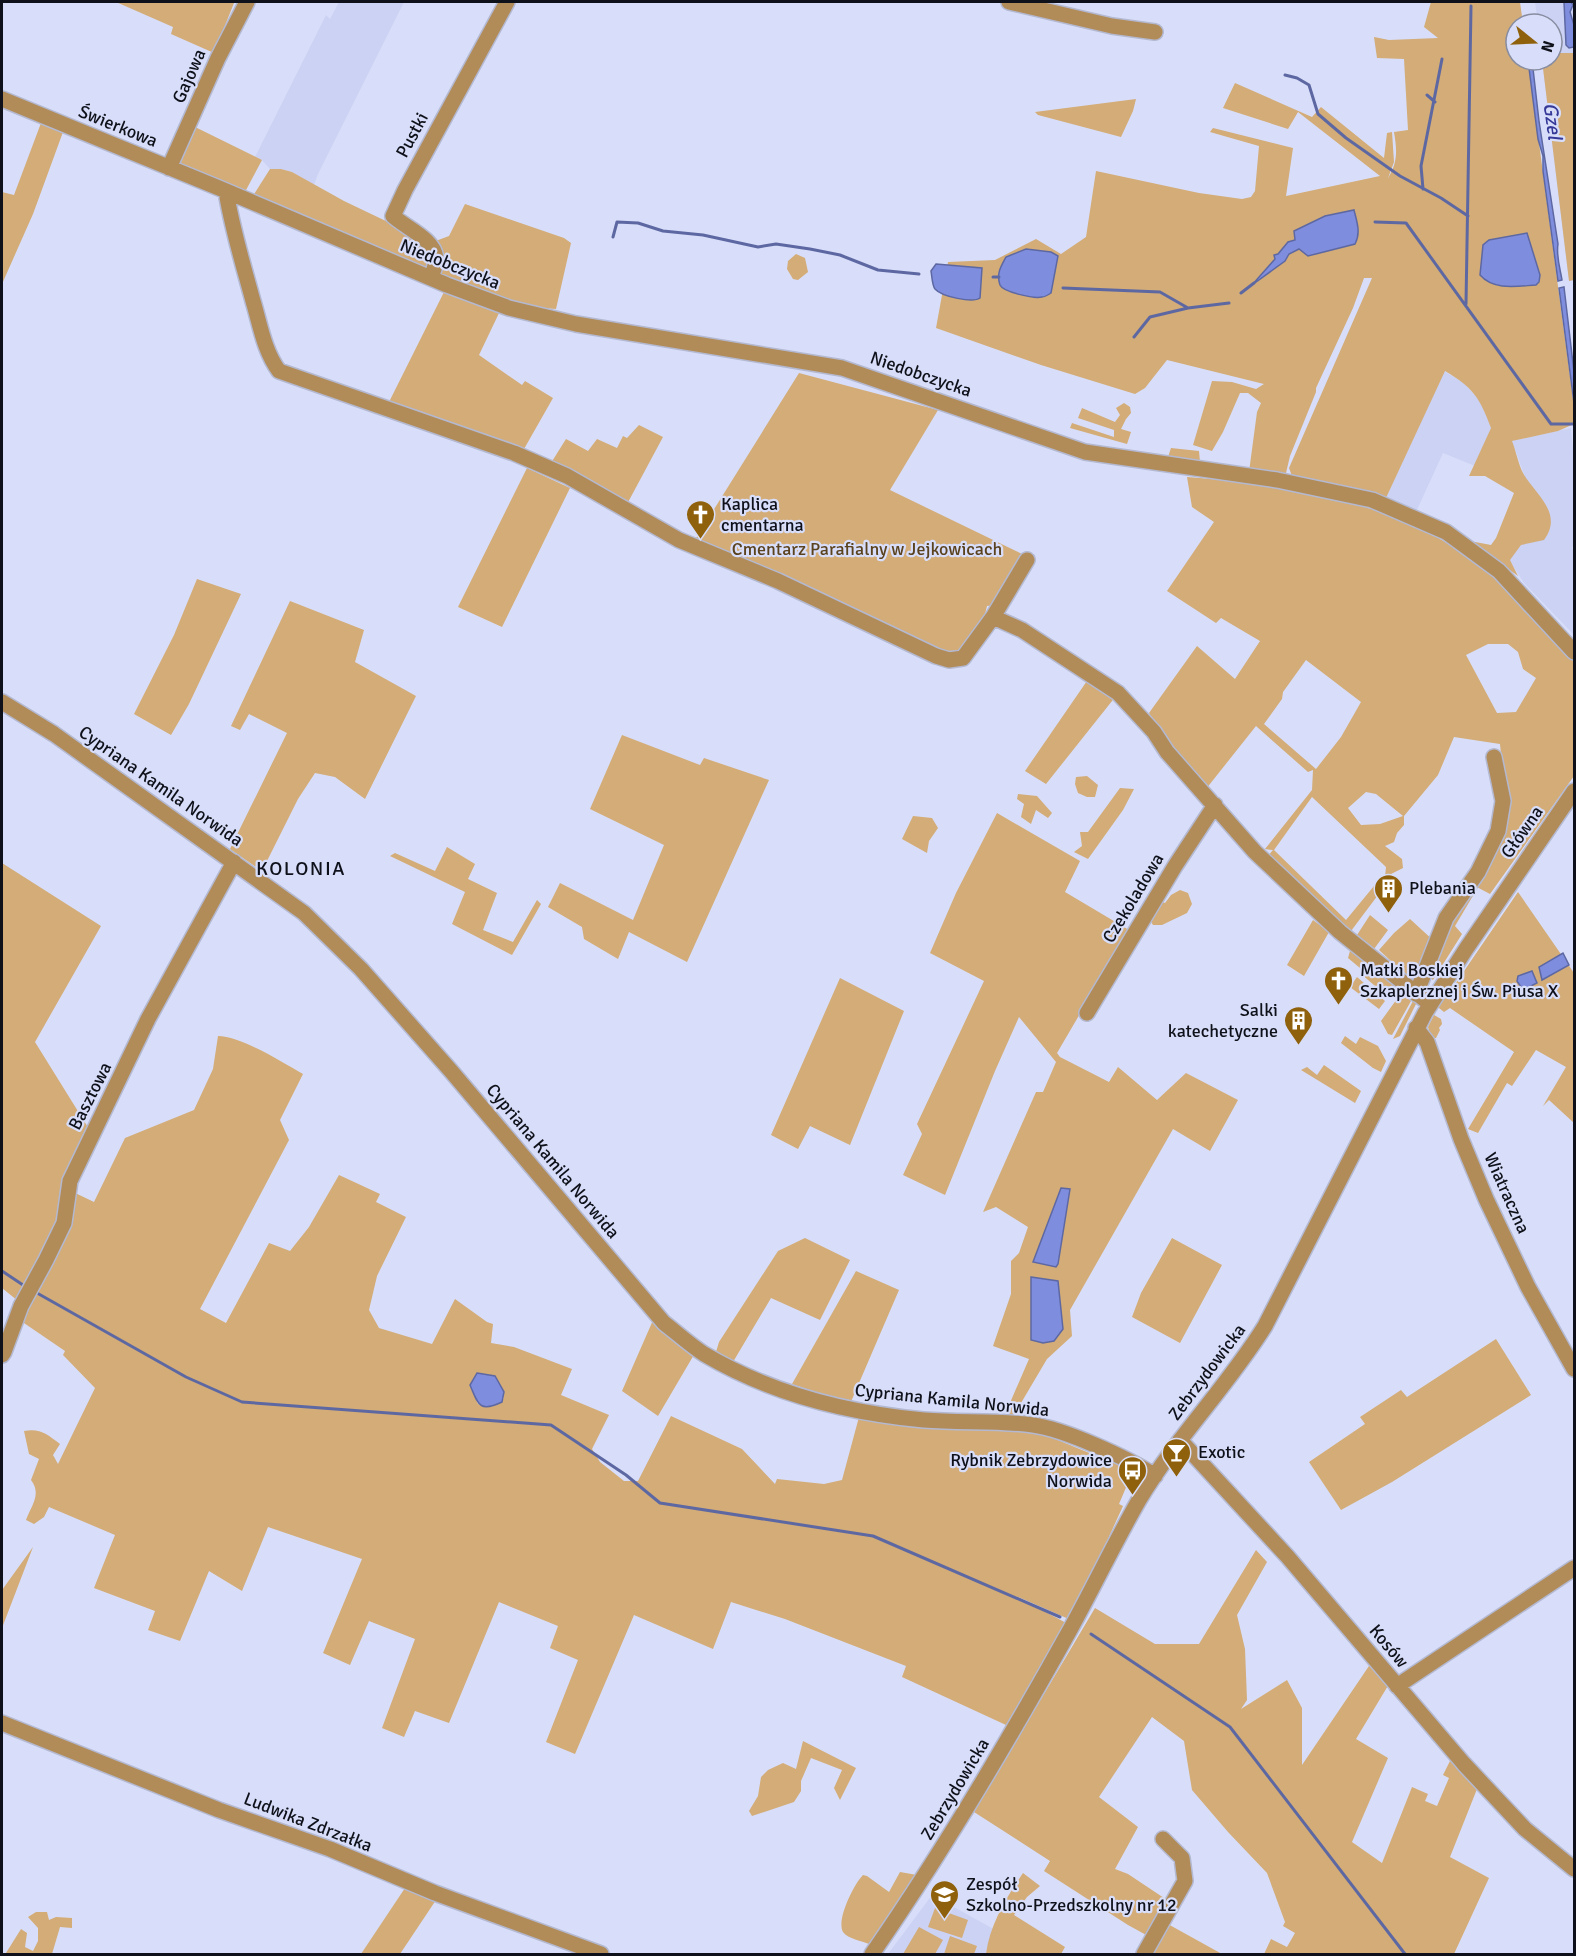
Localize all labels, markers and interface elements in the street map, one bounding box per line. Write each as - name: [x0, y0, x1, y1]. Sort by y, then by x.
- north arrow: [1504, 12, 1564, 72]
- text: N: [1536, 38, 1559, 55]
- street label: Gajowa: [167, 46, 211, 106]
- street label: Świerkowa: [75, 100, 161, 152]
- water label: Gzel: [1538, 101, 1568, 143]
- street label: Pustki: [391, 109, 433, 161]
- street label: Niedobczycka: [397, 234, 503, 294]
- street label: Niedobczycka: [867, 346, 975, 402]
- place label: Kaplica cmentarna: [721, 493, 804, 536]
- church icon: Kaplica cmentarna: [684, 498, 716, 540]
- park label: Cmentarz Parafialny w Jejkowicach: [732, 538, 1002, 560]
- street label: Cypriana Kamila Norwida: [75, 721, 247, 851]
- street label: Główna: [1496, 802, 1548, 862]
- street label: Czekoladowa: [1098, 849, 1168, 947]
- district label: KOLONIA: [256, 856, 346, 881]
- building icon: Plebania: [1372, 872, 1404, 914]
- place label: Plebania: [1409, 877, 1476, 899]
- place label: Matki Boskiej Szkaplerznej i Św. Piusa X: [1360, 959, 1559, 1002]
- church icon: Matki Boskiej Szkaplerznej i Św. Piusa X: [1323, 964, 1355, 1006]
- place label: Salki katechetyczne: [1168, 999, 1278, 1042]
- building icon: Salki katechetyczne: [1283, 1004, 1315, 1046]
- street label: Basztowa: [64, 1058, 116, 1134]
- street label: Cypriana Kamila Norwida: [482, 1079, 624, 1243]
- street label: Wiatraczna: [1479, 1149, 1535, 1237]
- street label: Zebrzydowicka: [1164, 1320, 1250, 1424]
- street label: Cypriana Kamila Norwida: [854, 1379, 1050, 1421]
- bar icon: Exotic: [1161, 1436, 1193, 1478]
- place label: Exotic: [1198, 1441, 1245, 1463]
- place label: Rybnik Zebrzydowice Norwida: [950, 1449, 1112, 1492]
- bus stop icon: Rybnik Zebrzydowice Norwida: [1117, 1454, 1149, 1496]
- street label: Kosów: [1365, 1620, 1413, 1672]
- street label: Zebrzydowicka: [916, 1734, 994, 1844]
- street label: Ludwika Zdrzałka: [241, 1787, 375, 1857]
- place label: Zespół Szkolno-Przedszkolny nr 12: [966, 1873, 1177, 1916]
- school or university icon: Zespół Szkolno-Przedszkolny nr 12: [929, 1878, 961, 1920]

